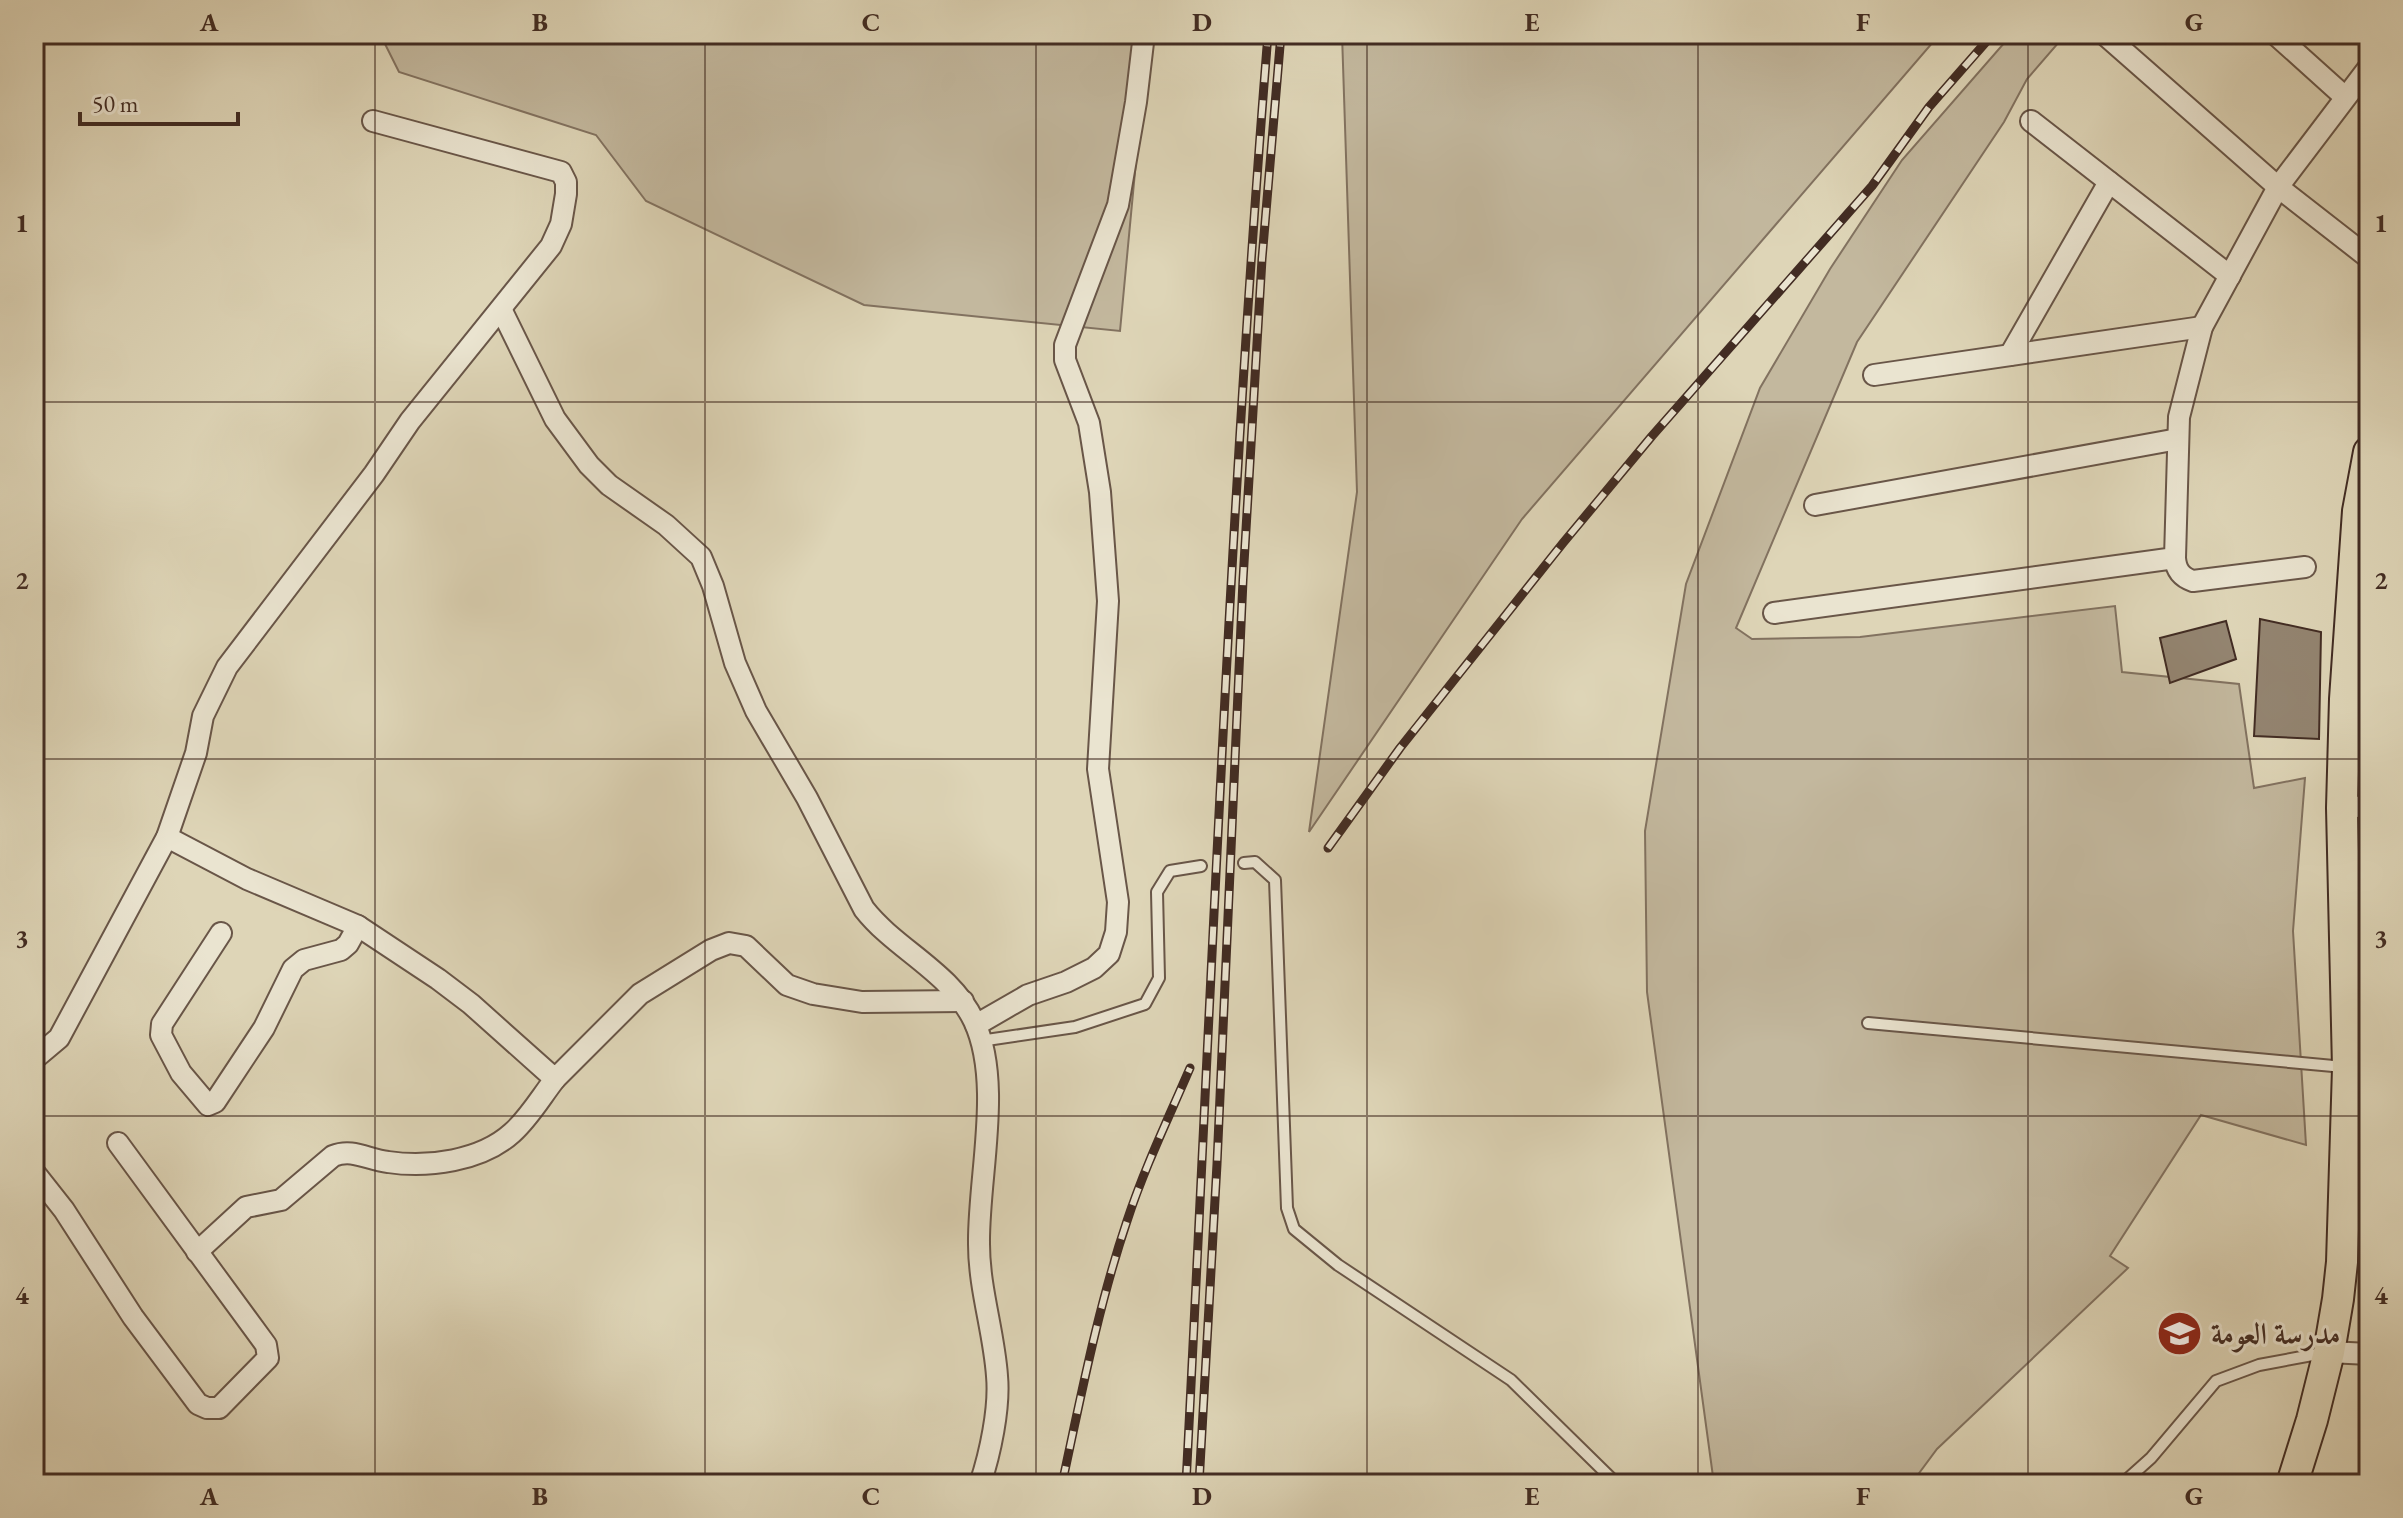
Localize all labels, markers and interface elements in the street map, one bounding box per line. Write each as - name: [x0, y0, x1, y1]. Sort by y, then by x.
- text: A: [199, 5, 219, 39]
- text: B: [532, 5, 548, 39]
- text: C: [862, 5, 880, 39]
- text: D: [1192, 5, 1212, 39]
- text: E: [1525, 5, 1540, 39]
- text: F: [1856, 5, 1870, 39]
- text: G: [2185, 5, 2204, 39]
- scale bar: [80, 76, 238, 126]
- text: 50 m: [92, 88, 139, 119]
- text: 1: [15, 206, 29, 240]
- text: 1: [2374, 206, 2388, 240]
- text: 2: [15, 563, 29, 597]
- text: 2: [2374, 563, 2388, 597]
- text: 3: [15, 921, 29, 955]
- text: 3: [2374, 921, 2388, 955]
- text: 4: [15, 1278, 29, 1312]
- text: 4: [2374, 1278, 2388, 1312]
- school or university icon: مدرسة العومة: [2156, 1310, 2204, 1358]
- place label: مدرسة العومة: [2211, 1314, 2340, 1353]
- text: A: [199, 1479, 219, 1513]
- text: B: [532, 1479, 548, 1513]
- text: C: [862, 1479, 880, 1513]
- text: D: [1192, 1479, 1212, 1513]
- text: E: [1525, 1479, 1540, 1513]
- text: F: [1856, 1479, 1870, 1513]
- text: G: [2185, 1479, 2204, 1513]

